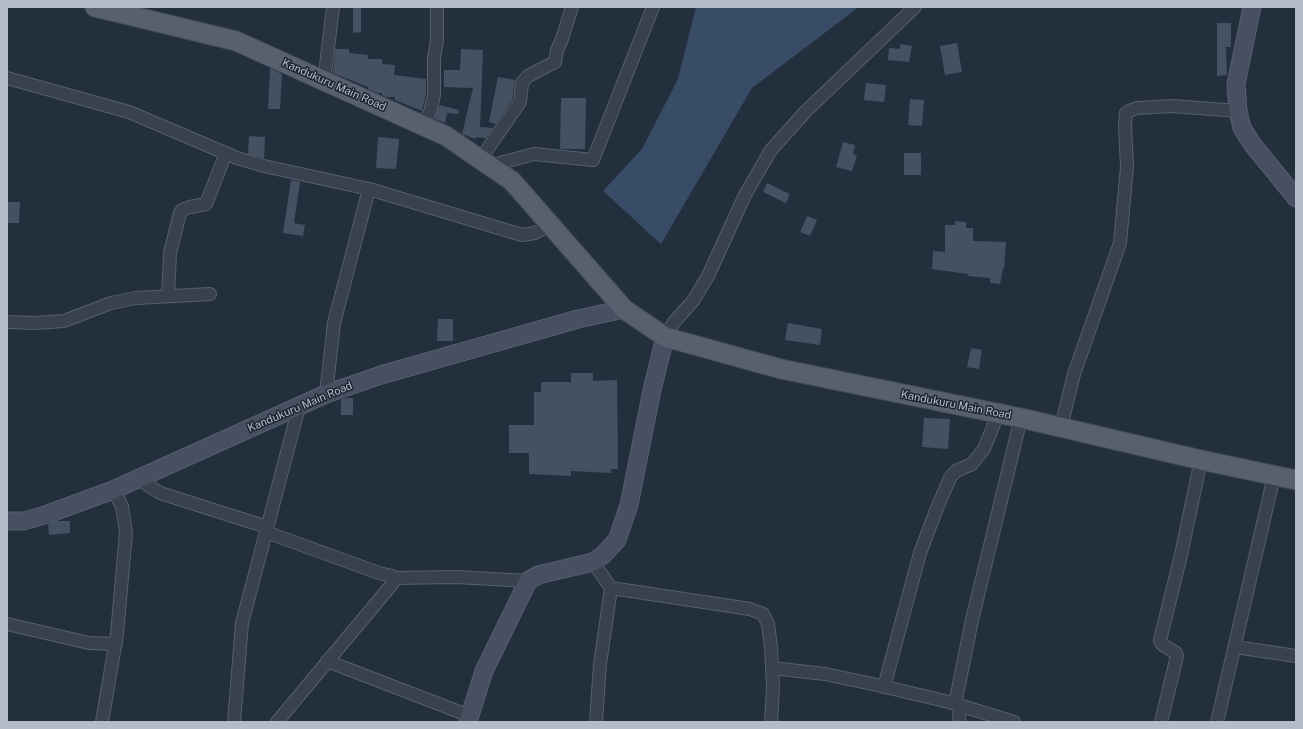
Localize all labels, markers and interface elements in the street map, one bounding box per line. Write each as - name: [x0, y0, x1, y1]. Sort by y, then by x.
- street label: Kandukuru Main Road: [280, 56, 388, 114]
- street label: Kandukuru Main Road: [246, 379, 354, 435]
- street label: Kandukuru Main Road: [900, 388, 1012, 422]

